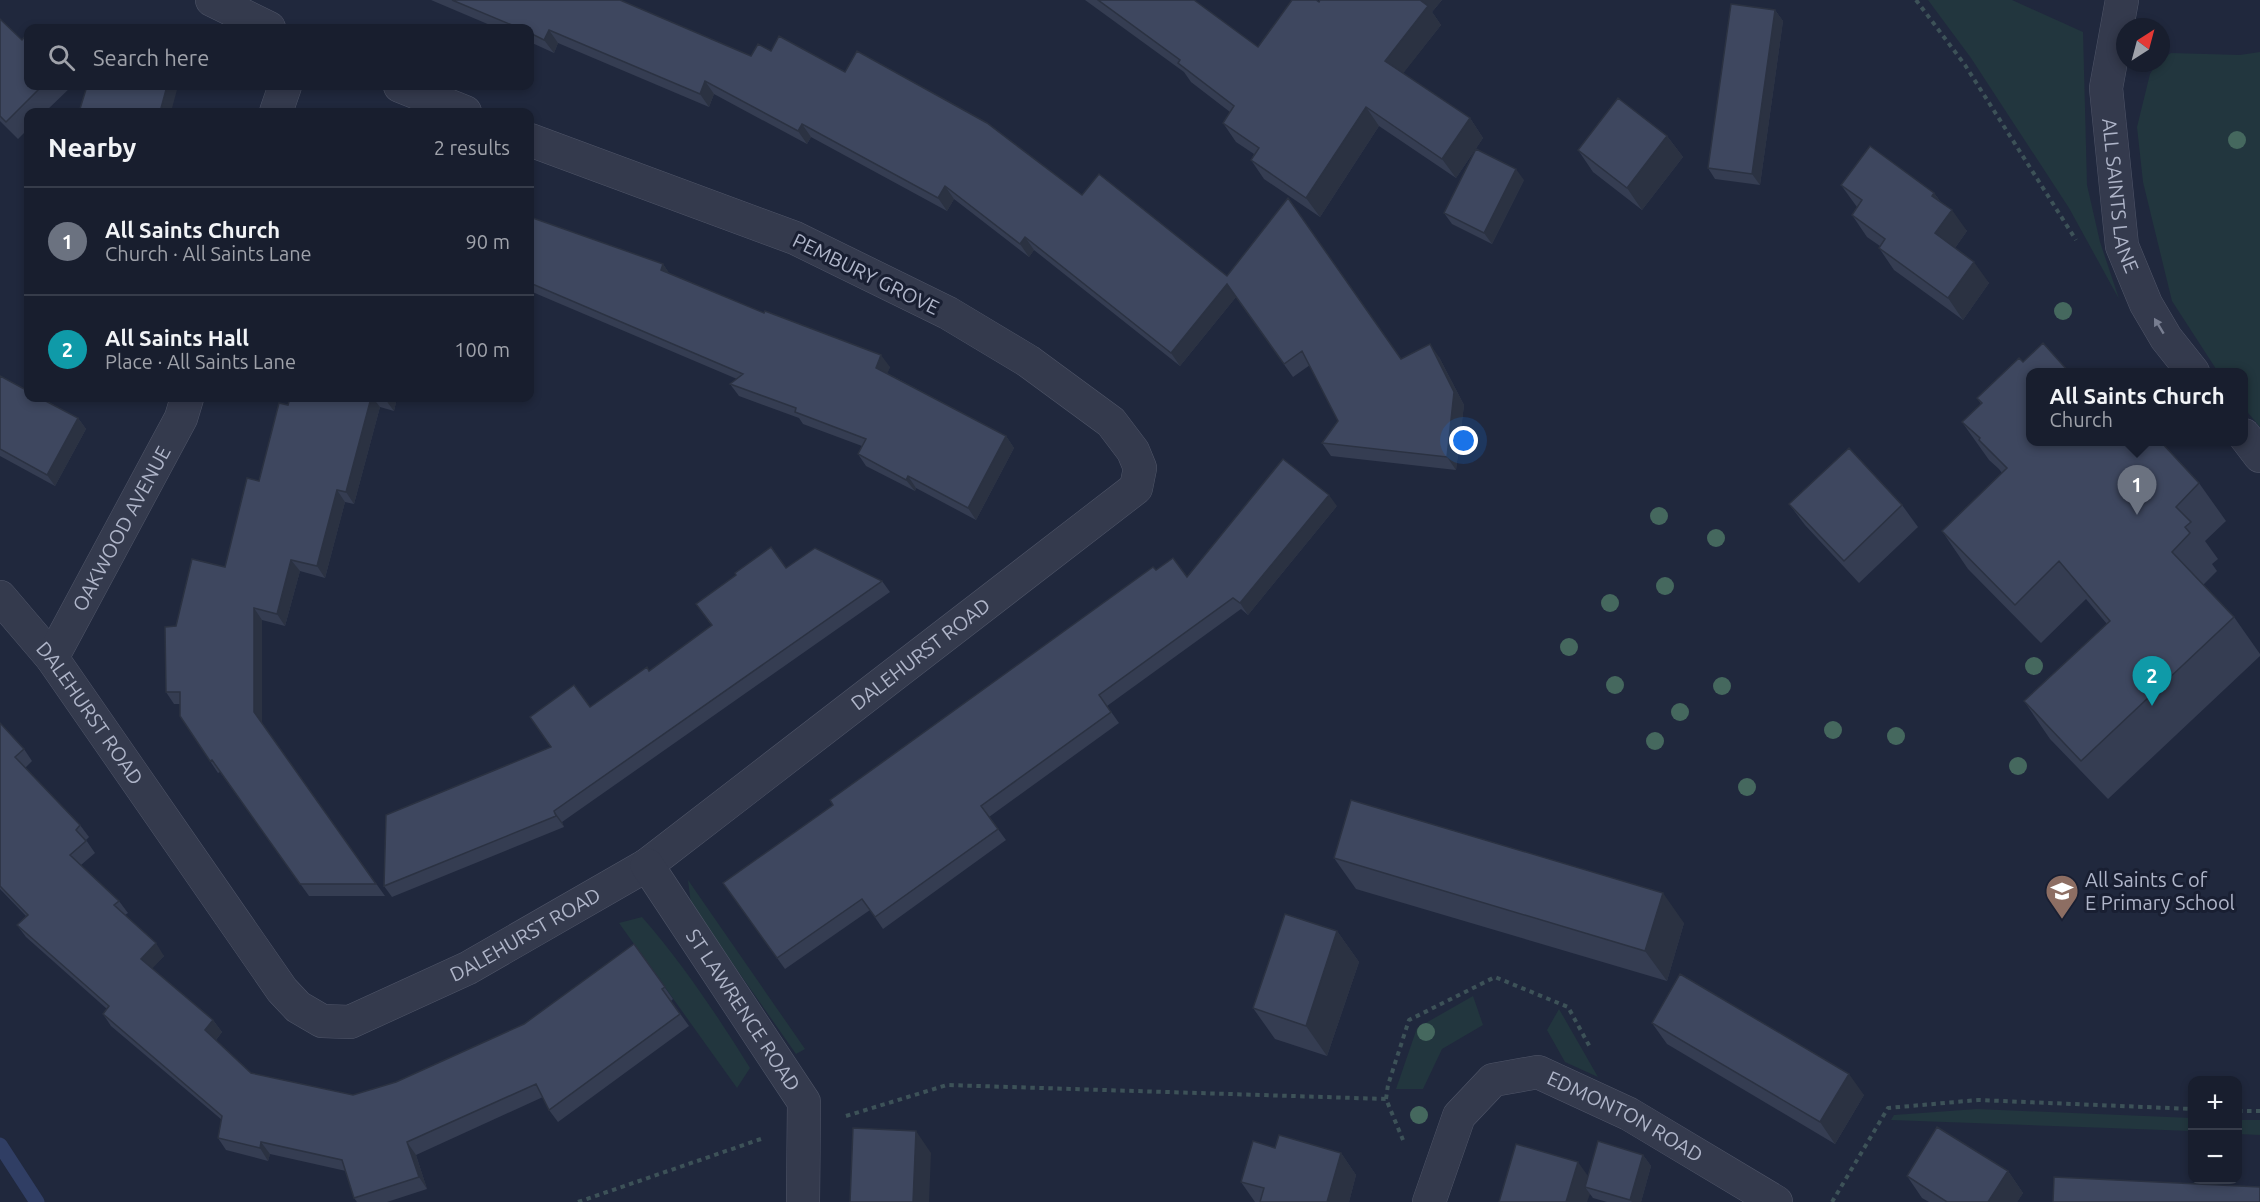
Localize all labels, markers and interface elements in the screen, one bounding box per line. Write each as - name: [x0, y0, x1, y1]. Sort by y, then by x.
- north arrow: [2116, 18, 2170, 72]
- search box: [24, 24, 534, 90]
- icon: search: [45, 41, 78, 74]
- text: Search here: [93, 45, 209, 70]
- street label: ALL SAINTS LANE: [2098, 117, 2144, 276]
- text: Nearby: [48, 133, 136, 162]
- text: 2 results: [434, 136, 510, 159]
- text: All Saints Church: [105, 217, 280, 242]
- street label: PEMBURY GROVE: [789, 228, 943, 319]
- text: 1: [62, 230, 73, 253]
- text: 90 m: [466, 230, 510, 253]
- text: Church · All Saints Lane: [105, 242, 312, 265]
- one-way arrow: [2153, 318, 2164, 334]
- text: All Saints Hall: [105, 325, 249, 350]
- text: 2: [62, 338, 73, 361]
- text: 100 m: [454, 338, 510, 361]
- text: Place · All Saints Lane: [105, 350, 296, 373]
- popup: [2026, 368, 2248, 446]
- text: All Saints Church: [2049, 383, 2225, 408]
- text: Church: [2049, 408, 2113, 431]
- your location: [1449, 426, 1478, 455]
- street label: OAKWOOD AVENUE: [67, 442, 175, 615]
- pin: 1: [2118, 466, 2156, 515]
- street label: DALEHURST ROAD: [846, 593, 994, 715]
- street label: DALEHURST ROAD: [32, 637, 148, 789]
- pin: 2: [2132, 656, 2172, 706]
- place label: All Saints C of E Primary School: [2085, 868, 2235, 914]
- school or university icon: All Saints C of E Primary School: [2044, 873, 2080, 920]
- street label: DALEHURST ROAD: [446, 882, 604, 986]
- street label: ST LAWRENCE ROAD: [682, 925, 805, 1095]
- street label: EDMONTON ROAD: [1544, 1066, 1707, 1166]
- map controls: [2188, 1076, 2242, 1184]
- button: +: [2188, 1076, 2242, 1130]
- button: −: [2188, 1130, 2242, 1184]

